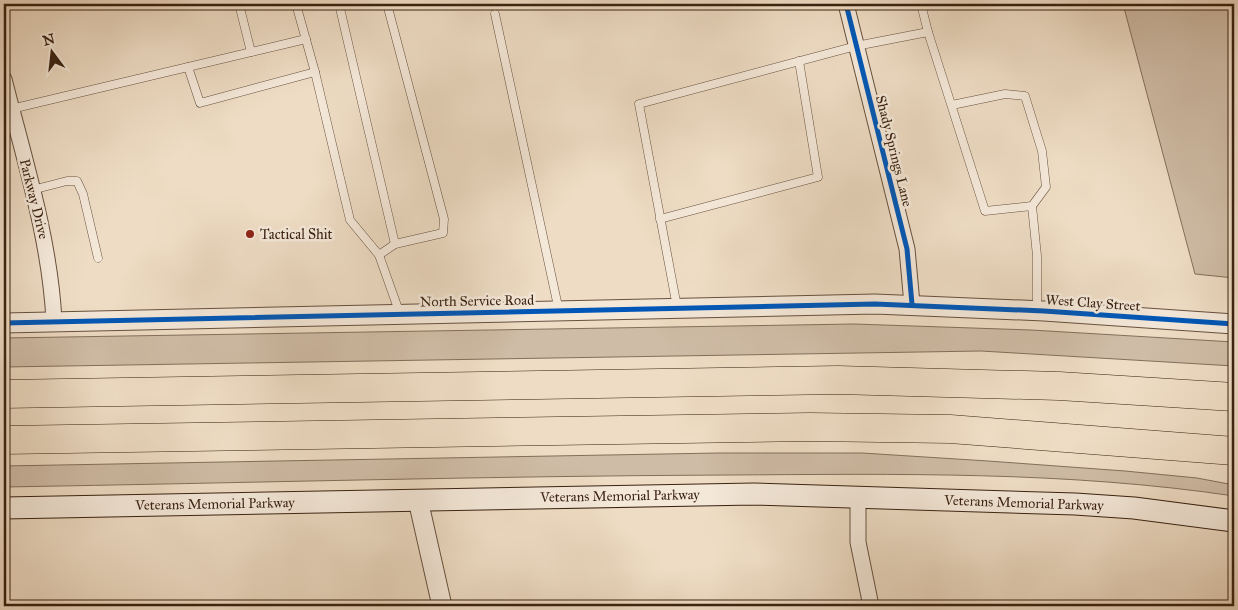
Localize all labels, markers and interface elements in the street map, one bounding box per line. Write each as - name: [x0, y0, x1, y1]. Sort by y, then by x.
- north arrow: [28, 28, 78, 78]
- text: N: [41, 30, 57, 50]
- street label: Shady Springs Lane: [872, 94, 916, 209]
- street label: Parkway Drive: [16, 157, 52, 241]
- place label: Tactical Shit: [260, 226, 333, 243]
- marker: Tactical Shit: [244, 228, 256, 240]
- street label: West Clay Street: [1045, 291, 1141, 315]
- street label: North Service Road: [420, 292, 534, 310]
- street label: Veterans Memorial Parkway: [539, 486, 700, 506]
- street label: Veterans Memorial Parkway: [943, 492, 1105, 514]
- street label: Veterans Memorial Parkway: [134, 494, 295, 514]

